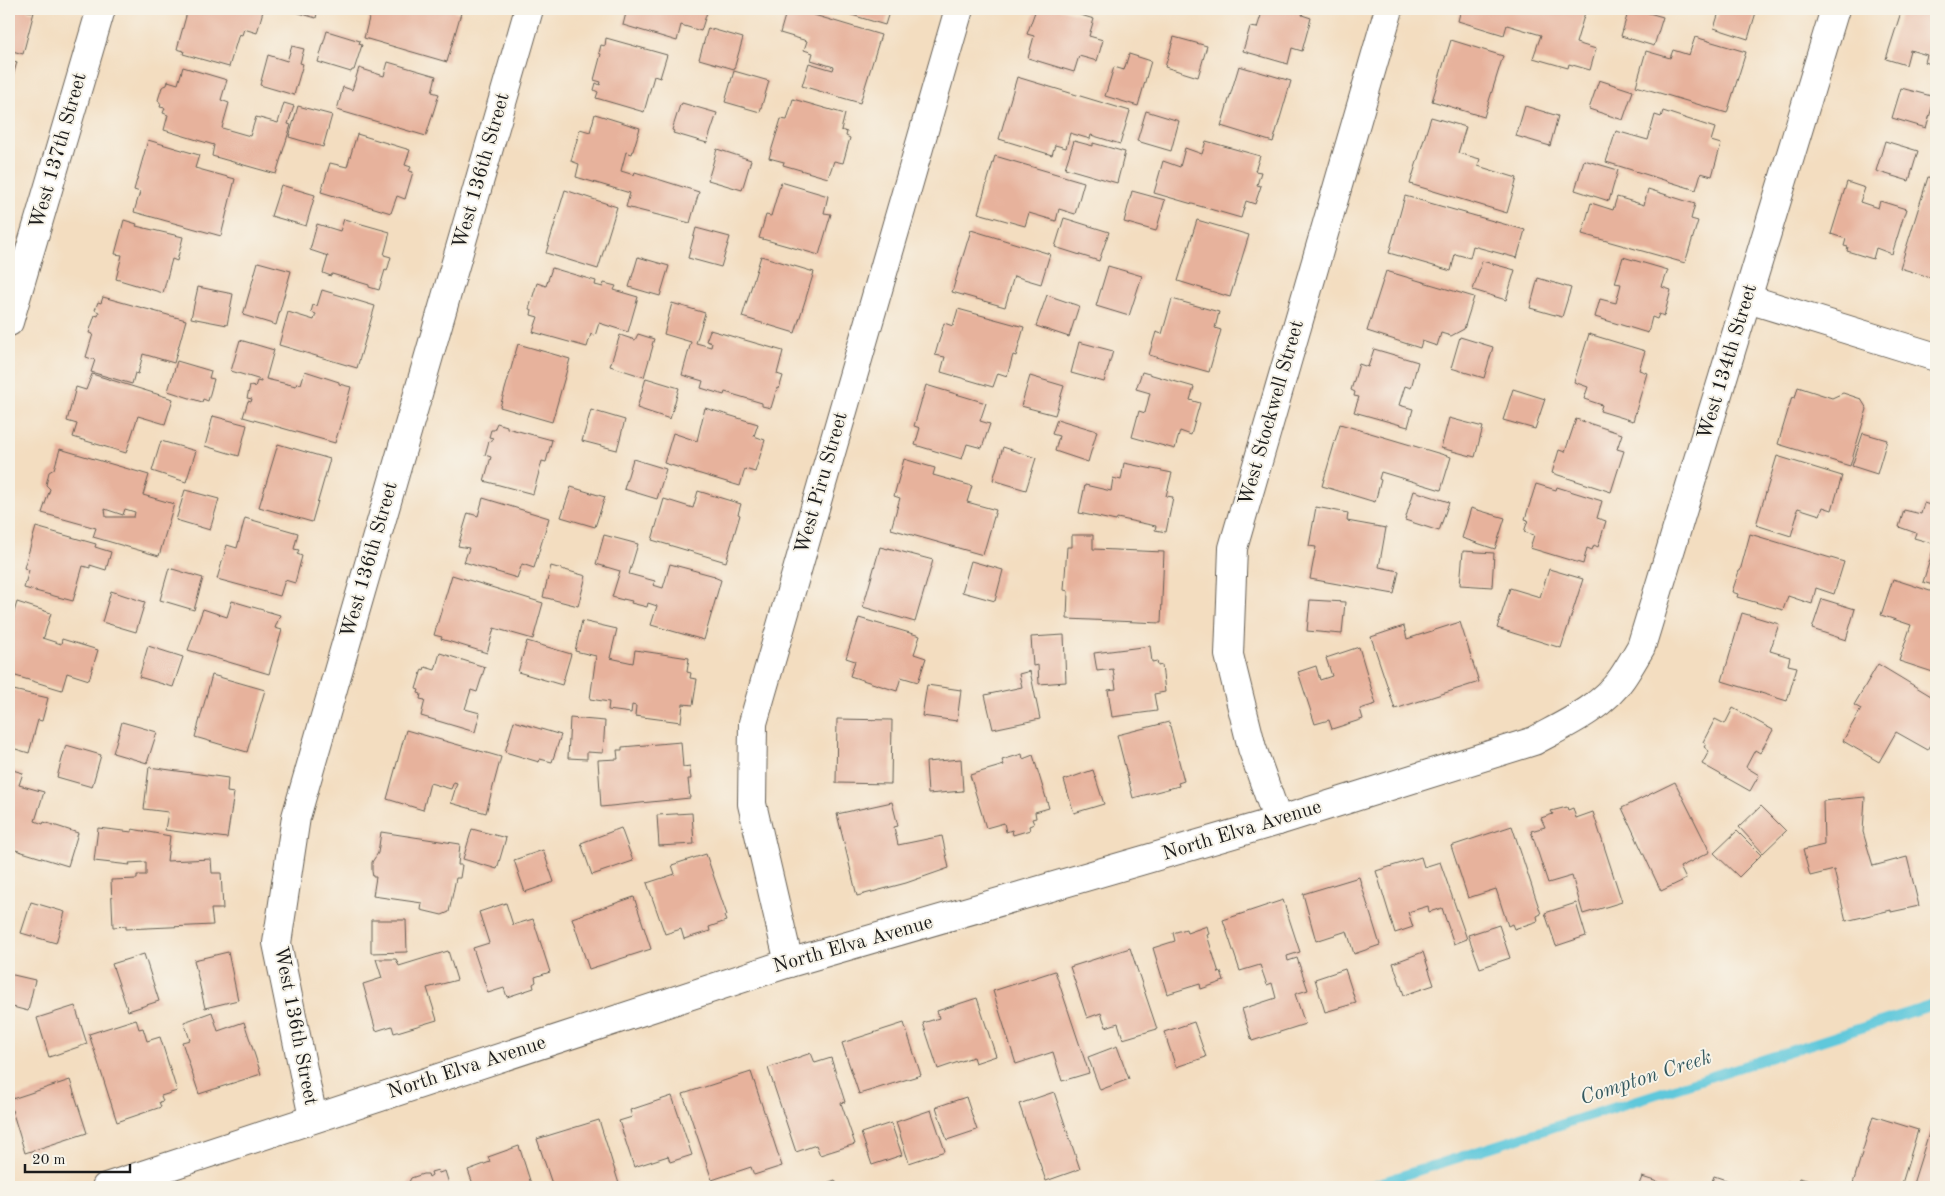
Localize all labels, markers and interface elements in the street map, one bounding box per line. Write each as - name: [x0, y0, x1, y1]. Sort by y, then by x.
- street label: West 137th Street: [27, 71, 91, 231]
- street label: West 136th Street: [450, 91, 514, 251]
- street label: West 134th Street: [1695, 282, 1761, 442]
- street label: West Stockwell Street: [1236, 318, 1308, 508]
- street label: West Piru Street: [792, 410, 852, 556]
- street label: West 136th Street: [338, 480, 402, 640]
- street label: North Elva Avenue: [1160, 797, 1324, 865]
- street label: North Elva Avenue: [771, 913, 935, 977]
- street label: West 136th Street: [270, 945, 320, 1107]
- street label: North Elva Avenue: [385, 1033, 549, 1103]
- water label: Compton Creek: [1578, 1047, 1714, 1109]
- scale bar: [25, 1141, 130, 1173]
- text: 20 m: [32, 1153, 66, 1168]

